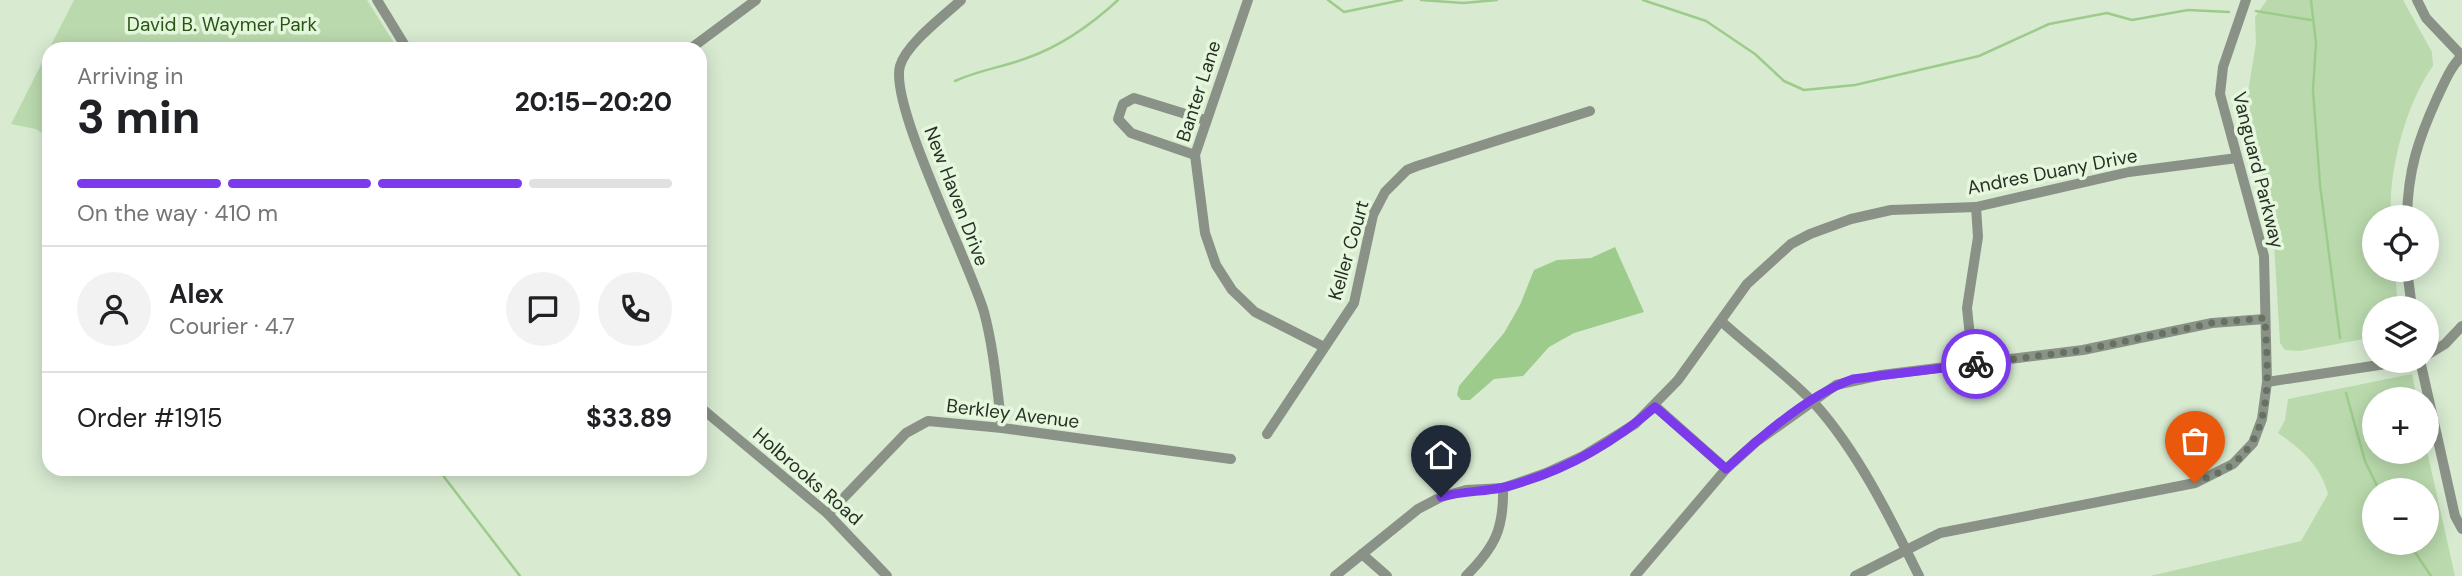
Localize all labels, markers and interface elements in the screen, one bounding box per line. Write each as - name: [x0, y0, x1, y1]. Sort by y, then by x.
- park label: David B. Waymer Park: [127, 12, 318, 37]
- street label: Banter Lane: [1170, 37, 1227, 145]
- text: Arriving in: [77, 61, 183, 91]
- text: 20:15–20:20: [515, 85, 672, 119]
- text: 3 min: [77, 87, 200, 147]
- street label: Vanguard Parkway: [2227, 89, 2290, 251]
- street label: New Haven Drive: [918, 123, 995, 269]
- street label: Andres Duany Drive: [1965, 143, 2139, 200]
- street label: Keller Court: [1322, 197, 1375, 303]
- text: On the way · 410 m: [77, 198, 278, 228]
- map controls: [2362, 205, 2439, 555]
- button: locate: [2362, 205, 2439, 282]
- button: person: [77, 272, 151, 346]
- button: chat: [506, 272, 580, 346]
- button: phone: [598, 272, 672, 346]
- text: Alex: [169, 277, 224, 311]
- button: layers: [2362, 296, 2439, 373]
- text: Courier · 4.7: [169, 311, 295, 341]
- courier: [1941, 329, 2011, 399]
- icon: bike: [1957, 345, 1995, 383]
- button: +: [2362, 387, 2439, 464]
- street label: Berkley Avenue: [945, 393, 1081, 434]
- text: Order #1915: [77, 401, 223, 435]
- text: $33.89: [586, 401, 672, 435]
- pin: [2165, 411, 2225, 483]
- street label: Holbrooks Road: [748, 422, 868, 531]
- icon: bag: [2176, 422, 2214, 460]
- pin: [1411, 425, 1471, 497]
- icon: home: [1422, 436, 1460, 474]
- button: −: [2362, 478, 2439, 555]

